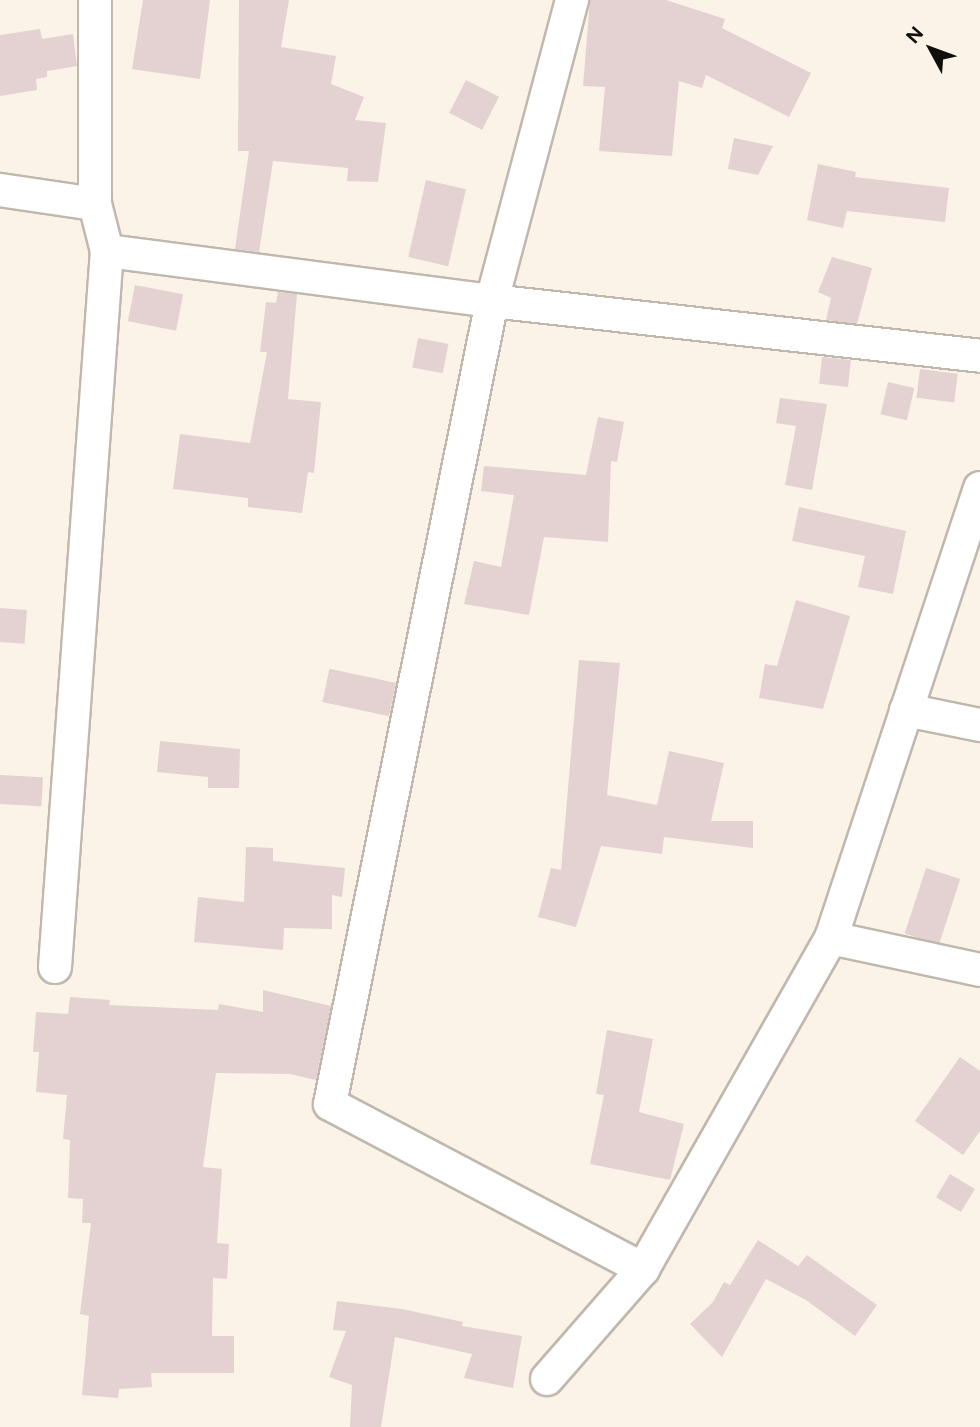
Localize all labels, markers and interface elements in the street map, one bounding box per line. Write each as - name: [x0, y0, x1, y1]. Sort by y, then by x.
- north arrow: [896, 14, 966, 84]
- text: N: [901, 22, 928, 48]

